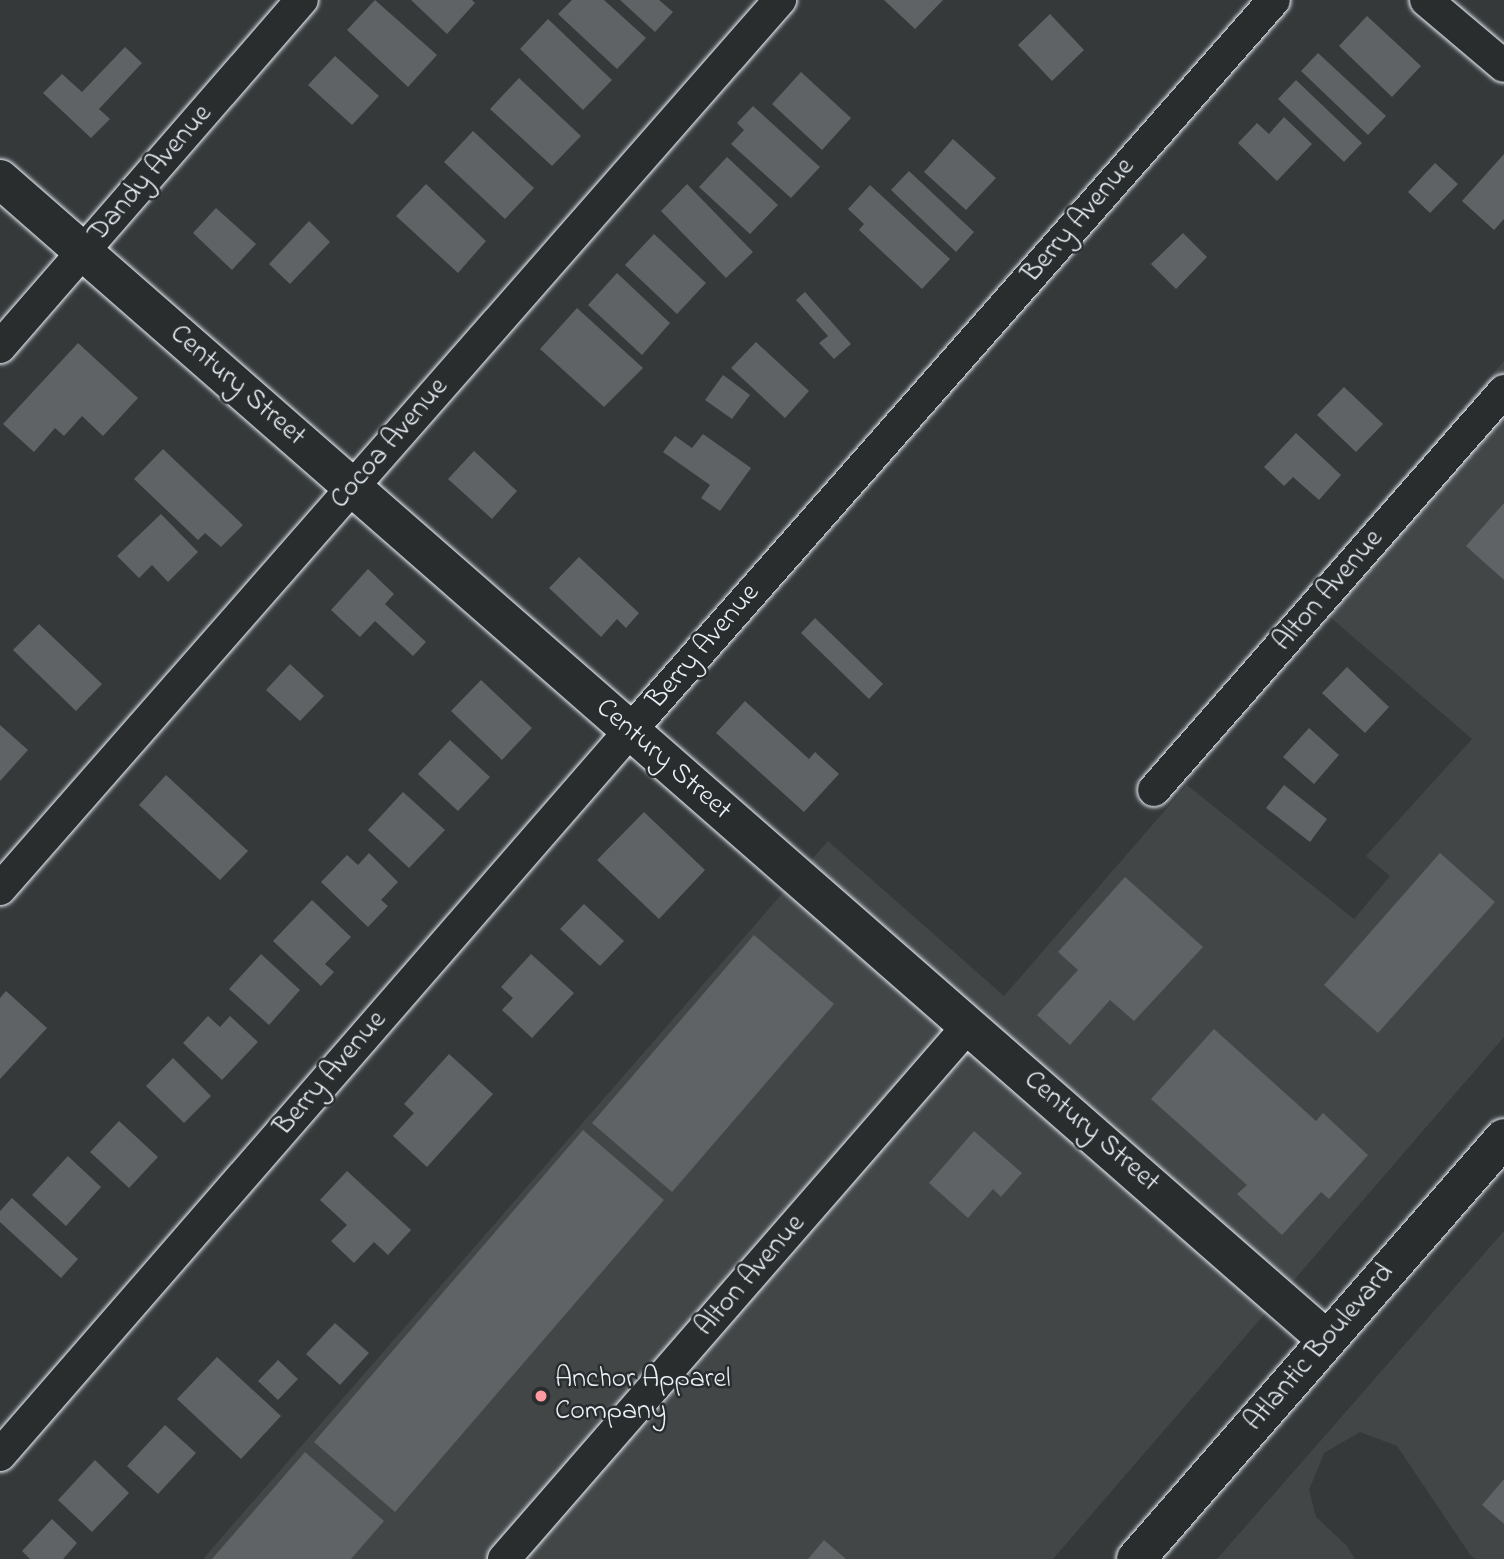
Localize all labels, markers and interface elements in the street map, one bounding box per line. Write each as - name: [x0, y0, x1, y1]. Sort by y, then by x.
- street label: Dandy Avenue: [82, 98, 220, 250]
- street label: Berry Avenue: [1015, 151, 1143, 291]
- street label: Century Street: [162, 318, 312, 454]
- street label: Cocoa Avenue: [324, 372, 456, 516]
- street label: Alton Avenue: [1267, 523, 1391, 659]
- street label: Berry Avenue: [640, 577, 768, 717]
- street label: Century Street: [588, 692, 738, 828]
- street label: Berry Avenue: [267, 1004, 395, 1144]
- street label: Century Street: [1016, 1064, 1166, 1200]
- street label: Alton Avenue: [689, 1208, 813, 1344]
- street label: Atlantic Boulevard: [1238, 1257, 1402, 1439]
- place label: Anchor Apparel Company: [555, 1363, 731, 1429]
- marker: Anchor Apparel Company: [533, 1388, 549, 1404]

